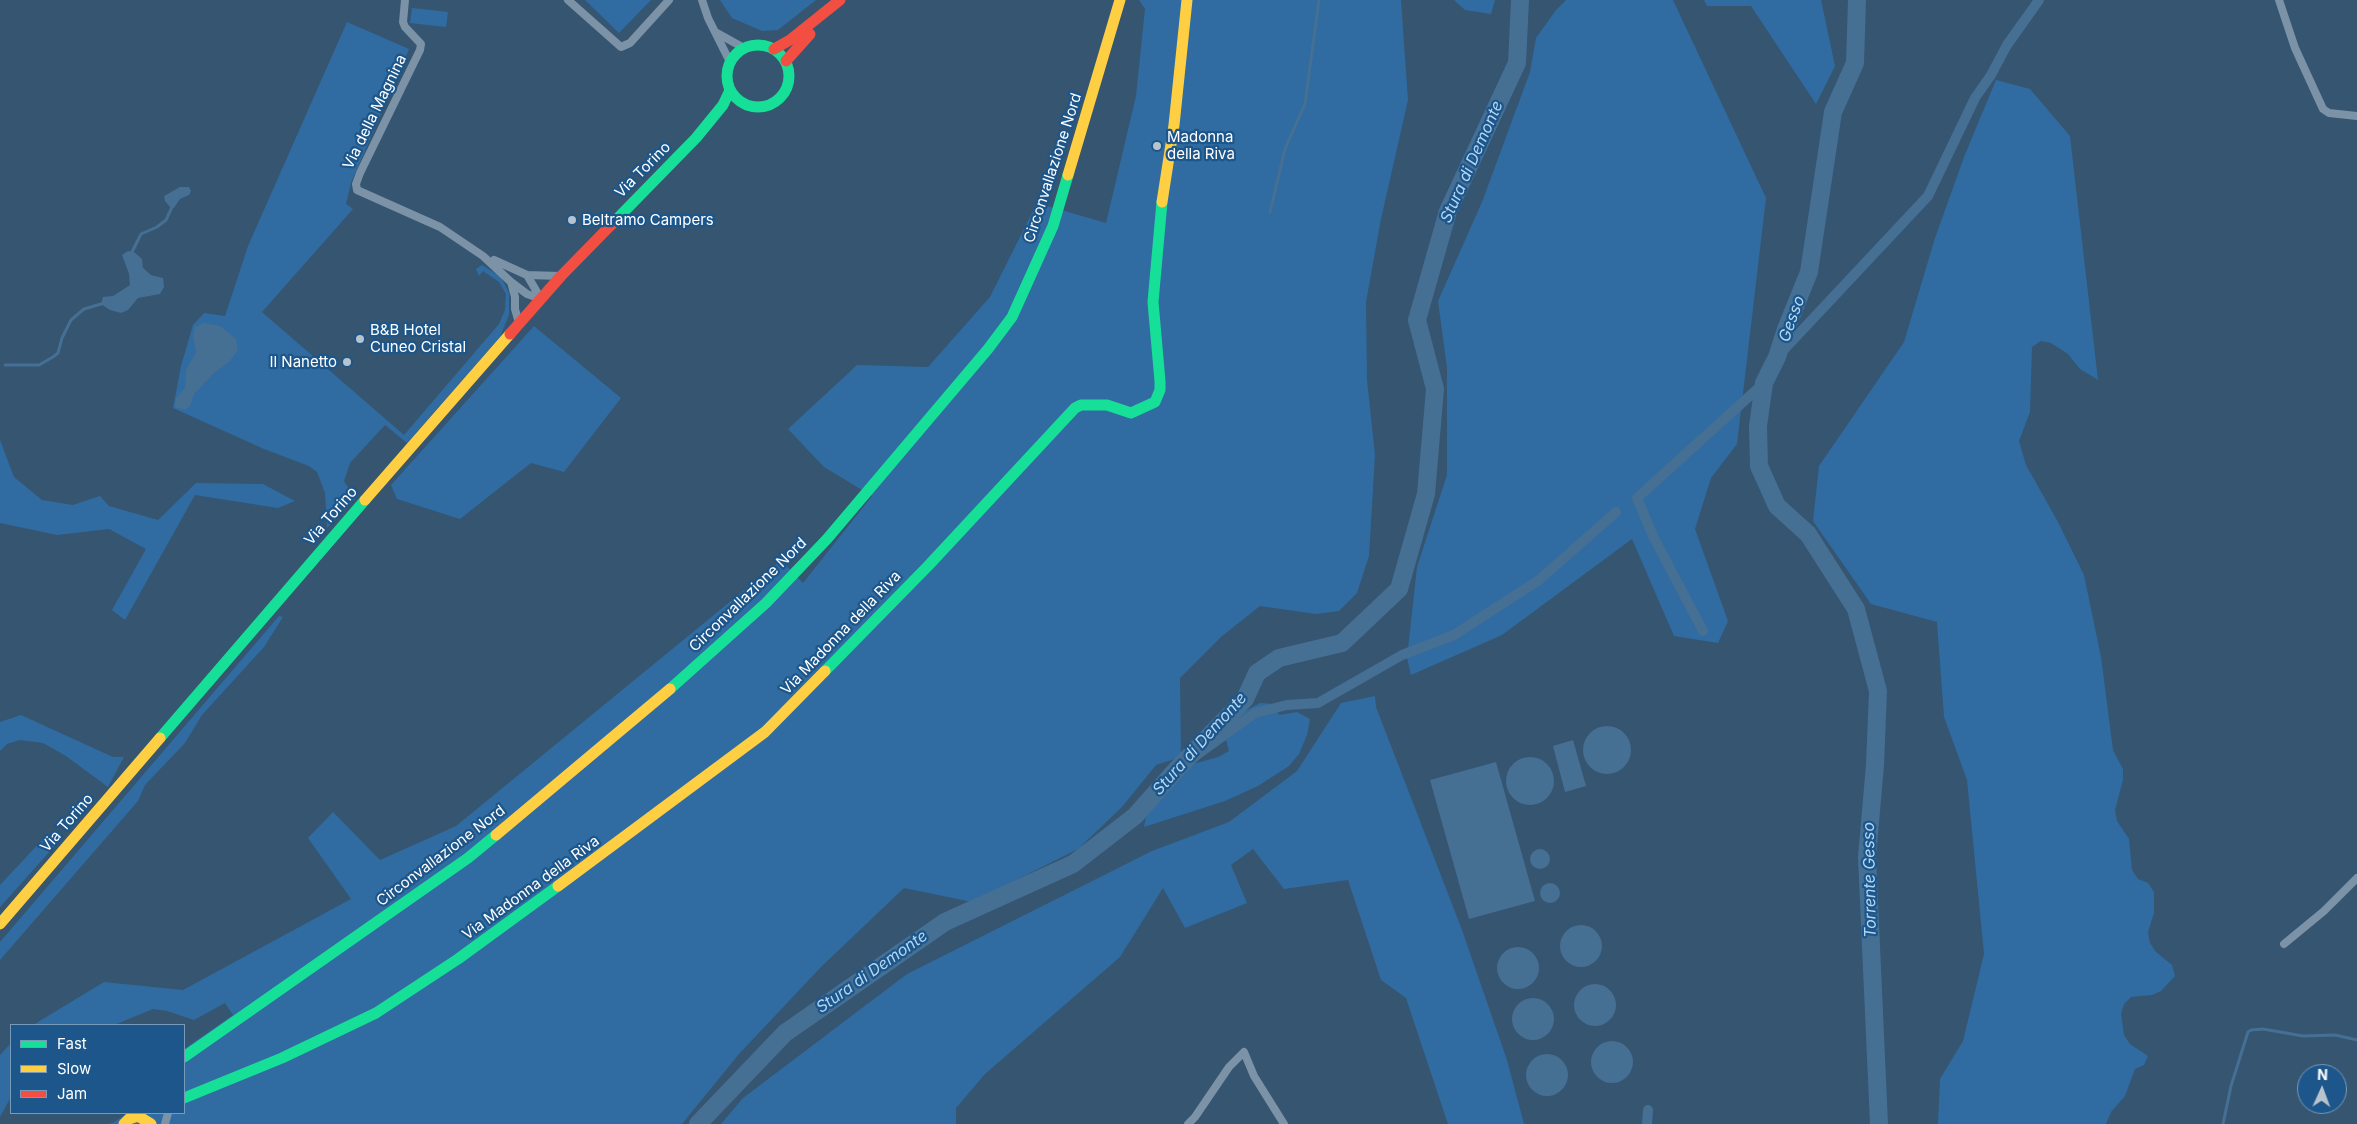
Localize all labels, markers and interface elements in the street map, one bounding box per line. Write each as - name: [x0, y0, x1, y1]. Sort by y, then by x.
- street label: Via della Magnina: [339, 52, 411, 172]
- street label: Circonvallazione Nord: [1020, 91, 1086, 245]
- water label: Stura di Demonte: [1437, 98, 1507, 226]
- place label: Madonna della Riva: [1167, 128, 1235, 163]
- street label: Via Torino: [611, 138, 675, 202]
- marker: Madonna della Riva: [1151, 140, 1163, 152]
- place label: Beltramo Campers: [582, 211, 714, 229]
- marker: Beltramo Campers: [566, 214, 578, 226]
- water label: Gesso: [1775, 293, 1809, 345]
- place label: B&B Hotel Cuneo Cristal: [370, 321, 466, 356]
- marker: B&B Hotel Cuneo Cristal: [354, 333, 366, 345]
- place label: Il Nanetto: [269, 353, 337, 371]
- marker: Il Nanetto: [341, 356, 353, 368]
- street label: Via Torino: [301, 483, 361, 549]
- street label: Circonvallazione Nord: [686, 534, 810, 656]
- street label: Via Madonna della Riva: [777, 567, 905, 699]
- water label: Stura di Demonte: [1149, 689, 1251, 799]
- street label: Via Torino: [37, 790, 97, 856]
- street label: Circonvallazione Nord: [373, 802, 509, 910]
- water label: Torrente Gesso: [1859, 822, 1881, 938]
- street label: Via Madonna della Riva: [459, 832, 603, 944]
- water label: Stura di Demonte: [813, 926, 931, 1018]
- legend: [10, 1024, 185, 1114]
- text: Fast: [57, 1034, 87, 1053]
- text: Slow: [57, 1059, 91, 1078]
- north arrow: [2297, 1064, 2347, 1114]
- text: N: [2317, 1066, 2328, 1083]
- text: Jam: [57, 1084, 87, 1103]

